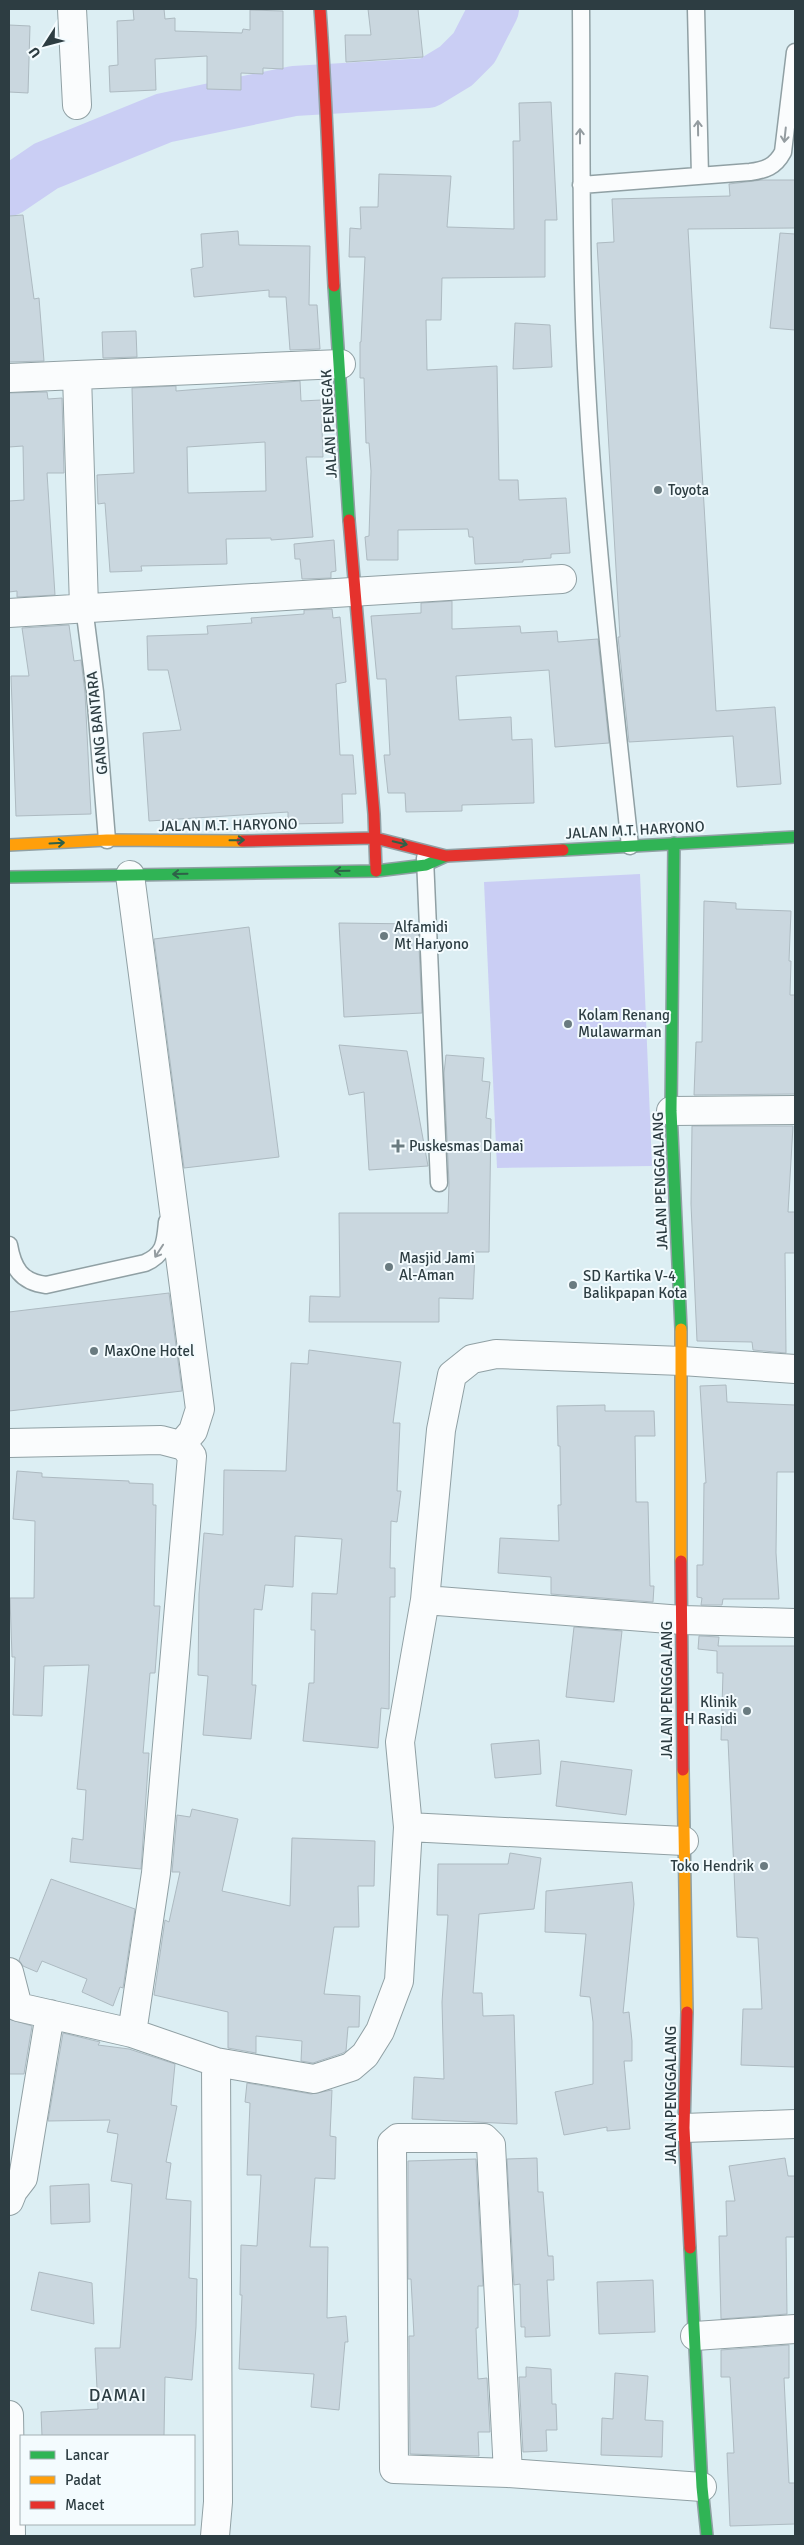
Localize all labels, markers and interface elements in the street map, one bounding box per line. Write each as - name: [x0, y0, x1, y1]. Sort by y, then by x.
- north arrow: [20, 20, 70, 70]
- text: U: [25, 44, 45, 61]
- one-way arrow: [694, 120, 703, 136]
- one-way arrow: [781, 127, 790, 143]
- one-way arrow: [576, 128, 585, 144]
- street label: JALAN PENEGAK: [317, 369, 341, 479]
- place label: Toyota: [668, 481, 709, 499]
- marker: Toyota: [652, 484, 664, 496]
- street label: GANG BANTARA: [83, 670, 111, 776]
- street label: JALAN M.T. HARYONO: [158, 815, 298, 835]
- street label: JALAN M.T. HARYONO: [565, 817, 705, 843]
- one-way arrow: [229, 835, 245, 845]
- one-way arrow: [49, 838, 65, 847]
- one-way arrow: [391, 839, 407, 848]
- one-way arrow: [334, 866, 350, 876]
- one-way arrow: [172, 870, 188, 879]
- place label: Alfamidi Mt Haryono: [394, 918, 469, 953]
- marker: Alfamidi Mt Haryono: [378, 930, 390, 942]
- place label: Kolam Renang Mulawarman: [578, 1006, 670, 1041]
- marker: Kolam Renang Mulawarman: [562, 1018, 574, 1030]
- street label: JALAN PENGGALANG: [649, 1112, 671, 1250]
- place label: Puskesmas Damai: [409, 1137, 524, 1155]
- marker: Puskesmas Damai: [391, 1139, 405, 1153]
- one-way arrow: [153, 1244, 163, 1258]
- place label: Masjid Jami Al-Aman: [399, 1249, 475, 1284]
- marker: Masjid Jami Al-Aman: [383, 1261, 395, 1273]
- place label: SD Kartika V-4 Balikpapan Kota: [583, 1267, 687, 1302]
- marker: SD Kartika V-4 Balikpapan Kota: [567, 1279, 579, 1291]
- place label: MaxOne Hotel: [104, 1342, 194, 1360]
- marker: MaxOne Hotel: [88, 1345, 100, 1357]
- street label: JALAN PENGGALANG: [658, 1621, 676, 1759]
- place label: Klinik H Rasidi: [684, 1693, 737, 1728]
- marker: Klinik H Rasidi: [741, 1705, 753, 1717]
- place label: Toko Hendrik: [671, 1857, 754, 1875]
- marker: Toko Hendrik: [758, 1860, 770, 1872]
- street label: JALAN PENGGALANG: [662, 2026, 680, 2164]
- district label: DAMAI: [89, 2384, 147, 2406]
- legend: [20, 2435, 195, 2525]
- text: Lancar: [65, 2446, 109, 2464]
- text: Padat: [65, 2471, 101, 2489]
- text: Macet: [65, 2496, 104, 2514]

